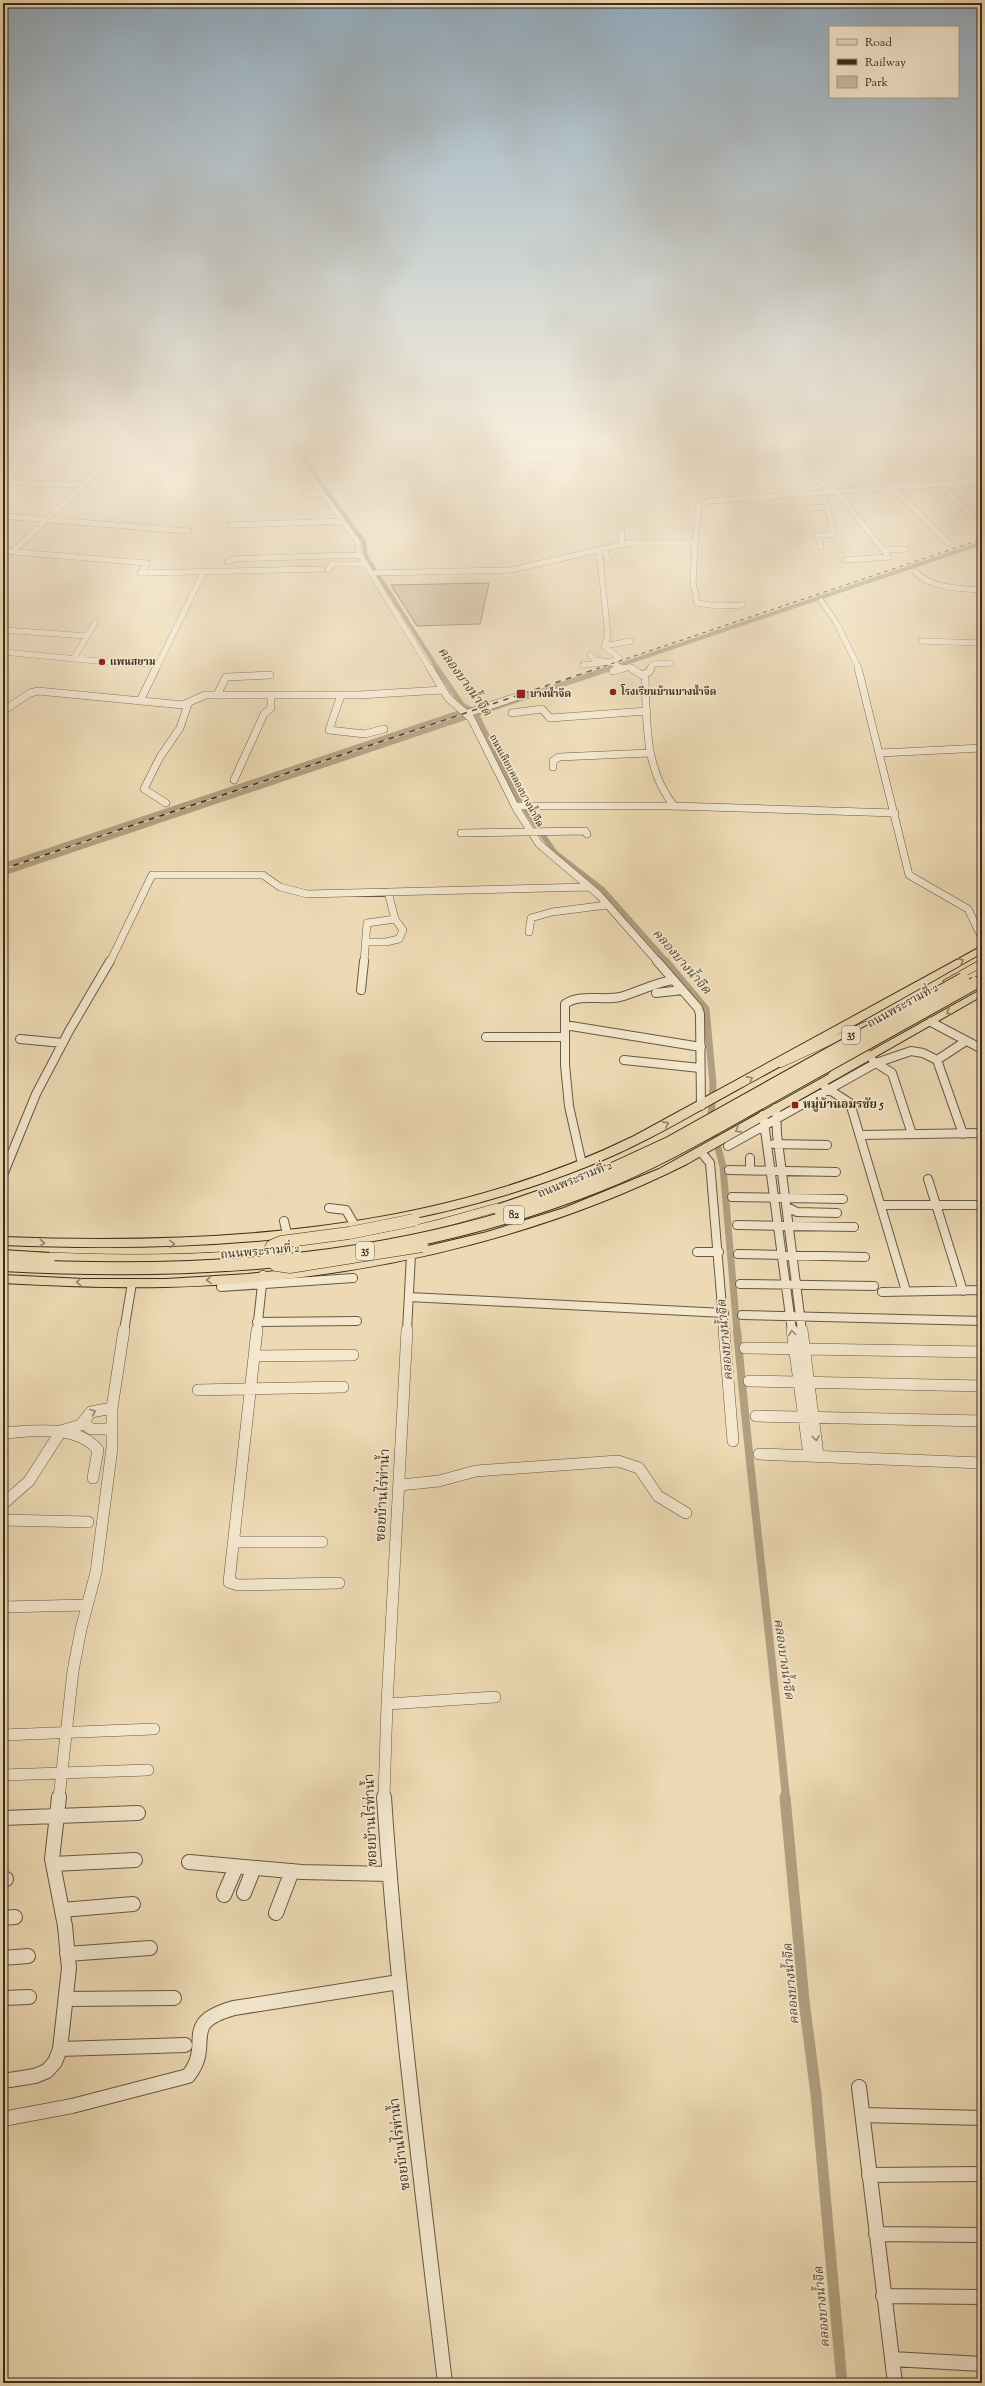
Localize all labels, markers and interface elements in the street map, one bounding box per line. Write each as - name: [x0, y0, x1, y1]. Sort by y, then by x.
- legend: [829, 26, 959, 98]
- text: Road: [865, 34, 892, 52]
- text: Railway: [865, 54, 906, 72]
- text: Park: [865, 74, 888, 92]
- water label: คลองบางน้ำจืด: [433, 643, 497, 721]
- place label: แพนสยาม: [110, 655, 155, 670]
- marker: แพนสยาม: [97, 657, 107, 667]
- place label: โรงเรียนบ้านบางนํ้าจืด: [620, 684, 716, 700]
- place label: บางน้ำจืด: [530, 686, 571, 702]
- marker: โรงเรียนบ้านบางนํ้าจืด: [608, 687, 618, 697]
- marker: บางน้ำจืด: [515, 688, 527, 700]
- street label: ถนนเลียบคลองบางน้ำจืด: [485, 731, 548, 830]
- water label: คลองบางน้ำจืด: [648, 924, 716, 999]
- one-way arrow: [957, 958, 964, 965]
- street label: ถนนพระรามที่ 2: [863, 978, 942, 1033]
- one-way arrow: [945, 1007, 953, 1014]
- road number: 35: [842, 1026, 860, 1044]
- one-way arrow: [746, 1076, 753, 1083]
- place label: หมู่บ้านอมรชัย 5: [803, 1096, 885, 1114]
- marker: หมู่บ้านอมรชัย 5: [790, 1100, 800, 1110]
- one-way arrow: [662, 1121, 669, 1129]
- one-way arrow: [735, 1126, 742, 1133]
- street label: ถนนพระรามที่ 2: [535, 1156, 615, 1203]
- road number: 82: [504, 1206, 524, 1224]
- one-way arrow: [39, 1239, 45, 1248]
- one-way arrow: [169, 1239, 175, 1248]
- street label: ถนนพระรามที่ 2: [220, 1239, 301, 1264]
- road number: 35: [356, 1242, 374, 1260]
- one-way arrow: [206, 1275, 212, 1284]
- one-way arrow: [76, 1278, 82, 1287]
- water label: คลองบางน้ำจืด: [711, 1298, 739, 1381]
- one-way arrow: [788, 1330, 797, 1336]
- one-way arrow: [89, 1409, 97, 1417]
- one-way arrow: [811, 1435, 820, 1441]
- street label: ซอยบ้านไร่ท่าน้ำ: [370, 1448, 396, 1542]
- water label: คลองบางน้ำจืด: [768, 1617, 800, 1701]
- street label: ซอยบ้านไร่ท่าน้ำ: [358, 1773, 384, 1867]
- water label: คลองบางน้ำจืด: [777, 1942, 805, 2025]
- street label: ซอยบ้านไร่ท่าน้ำ: [383, 2097, 417, 2192]
- water label: คลองบางน้ำจืด: [808, 2265, 836, 2348]

